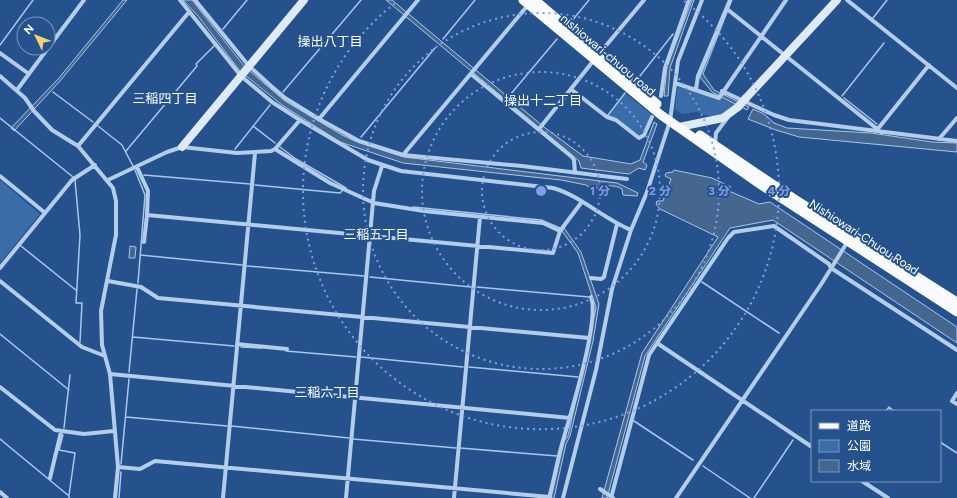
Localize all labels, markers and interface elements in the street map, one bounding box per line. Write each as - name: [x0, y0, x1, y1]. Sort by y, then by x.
- street label: nishiowari-chuou road: [558, 11, 658, 99]
- north arrow: [16, 16, 56, 56]
- text: N: [21, 22, 37, 37]
- district label: 操出八丁目: [297, 34, 363, 49]
- district label: 三稲四丁目: [132, 91, 198, 106]
- district label: 操出十二丁目: [504, 93, 582, 108]
- centre of rings: [534, 184, 548, 198]
- text: 1 分: [590, 184, 610, 198]
- text: 2 分: [649, 184, 671, 198]
- text: 3 分: [708, 184, 730, 198]
- text: 4 分: [768, 184, 790, 198]
- street label: Nishiowari-Chuou Road: [807, 196, 921, 278]
- district label: 三稲五丁目: [343, 227, 409, 242]
- district label: 三稲六丁目: [294, 385, 360, 400]
- legend: [811, 410, 941, 482]
- text: 道路: [847, 419, 871, 433]
- text: 公園: [847, 439, 871, 453]
- text: 水域: [847, 459, 871, 473]

